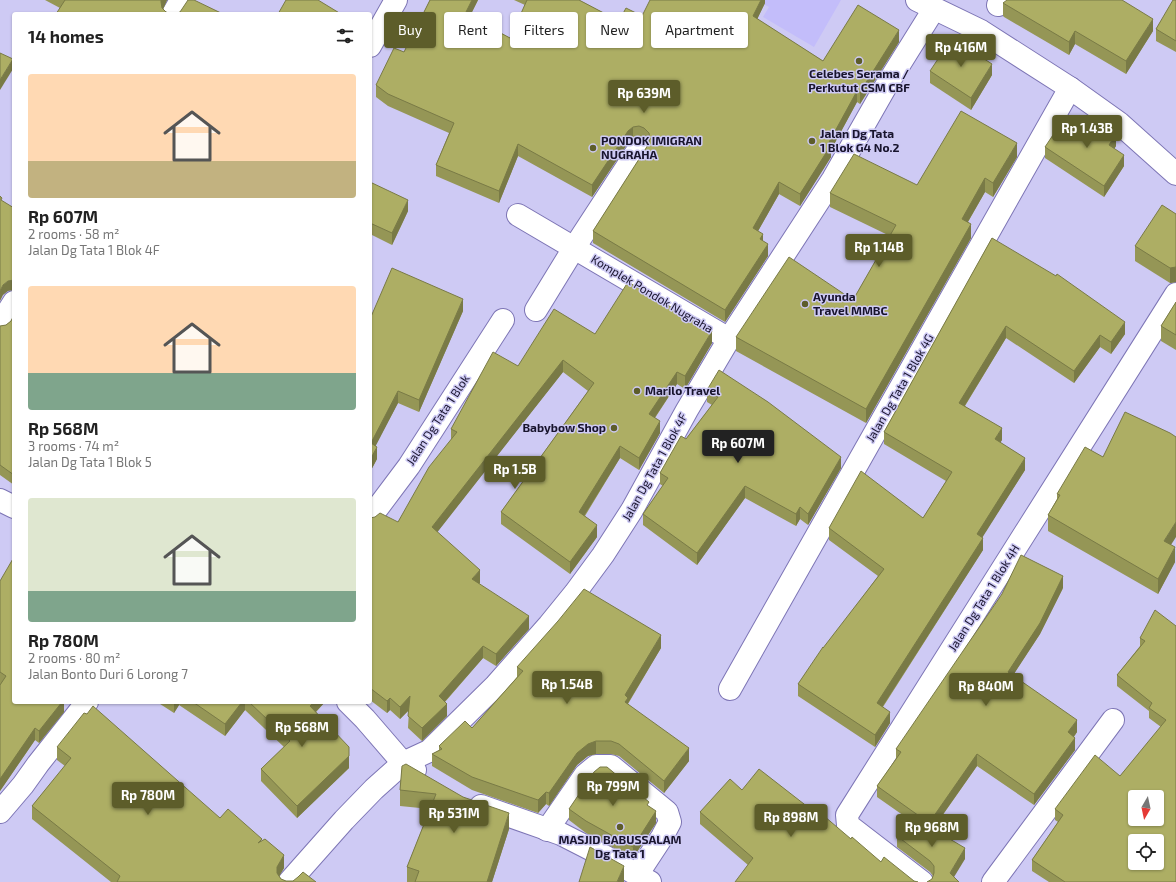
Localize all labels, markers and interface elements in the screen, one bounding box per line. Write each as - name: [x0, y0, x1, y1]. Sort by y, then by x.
- chip: Buy: [384, 12, 436, 48]
- chip: Rent: [444, 12, 502, 48]
- chip: Filters: [510, 12, 578, 48]
- chip: New: [586, 12, 643, 48]
- chip: Apartment: [651, 12, 748, 48]
- icon: filters: [334, 25, 356, 47]
- text: 14 homes: [28, 26, 104, 46]
- pin: Rp 416M: [924, 34, 998, 68]
- text: Rp 416M: [935, 39, 987, 55]
- marker: Celebes Serama / Perkutut CSM CBF: [854, 56, 864, 66]
- place label: Celebes Serama / Perkutut CSM CBF: [808, 66, 910, 94]
- pin: Rp 639M: [607, 80, 681, 114]
- text: Rp 639M: [617, 85, 671, 101]
- icon: home: [156, 100, 228, 172]
- pin: Rp 1.43B: [1046, 115, 1128, 149]
- text: Rp 1.43B: [1061, 120, 1113, 136]
- place label: Jalan Dg Tata 1 Blok G4 No.2: [820, 126, 899, 154]
- place label: PONDOK IMIGRAN NUGRAHA: [601, 133, 702, 161]
- marker: Jalan Dg Tata 1 Blok G4 No.2: [807, 136, 817, 146]
- marker: PONDOK IMIGRAN NUGRAHA: [588, 143, 598, 153]
- text: Rp 607M: [28, 206, 98, 226]
- text: 2 rooms · 58 m²: [28, 226, 119, 242]
- pin: Rp 1.14B: [838, 234, 920, 268]
- text: Rp 1.14B: [854, 239, 904, 255]
- text: Jalan Dg Tata 1 Blok 4F: [28, 242, 160, 258]
- street label: Komplek Pondok Nugraha: [589, 251, 716, 335]
- place label: Ayunda Travel MMBC: [813, 289, 888, 317]
- marker: Ayunda Travel MMBC: [800, 299, 810, 309]
- icon: home: [156, 312, 228, 384]
- street label: Jalan Dg Tata 1 Blok 4G: [862, 331, 936, 444]
- street label: Jalan Dg Tata 1 Blok: [403, 372, 472, 467]
- place label: Marilo Travel: [645, 383, 720, 397]
- marker: Marilo Travel: [632, 386, 642, 396]
- street label: Jalan Dg Tata 1 Blok 4F: [619, 409, 690, 523]
- text: Rp 568M: [28, 418, 98, 438]
- place label: Babybow Shop: [522, 420, 606, 435]
- marker: Babybow Shop: [609, 423, 619, 433]
- pin: Rp 607M: [701, 430, 775, 464]
- text: Rp 607M: [711, 435, 765, 451]
- text: 3 rooms · 74 m²: [28, 438, 119, 454]
- text: Jalan Dg Tata 1 Blok 5: [28, 454, 152, 470]
- pin: Rp 1.5B: [478, 456, 552, 490]
- text: Rp 1.5B: [493, 461, 537, 477]
- icon: home: [156, 524, 228, 596]
- street label: Jalan Dg Tata 1 Blok 4H: [945, 542, 1022, 653]
- text: Rp 780M: [28, 630, 99, 650]
- text: 2 rooms · 80 m²: [28, 650, 120, 666]
- text: Jalan Bonto Duri 6 Lorong 7: [28, 666, 188, 682]
- pin: Rp 1.54B: [526, 671, 608, 705]
- pin: Rp 840M: [949, 673, 1023, 707]
- text: Rp 1.54B: [541, 676, 593, 692]
- text: Rp 840M: [958, 678, 1014, 694]
- pin: Rp 568M: [265, 714, 339, 748]
- text: Rp 568M: [275, 719, 329, 735]
- pin: Rp 799M: [576, 773, 650, 807]
- text: Rp 799M: [586, 778, 640, 794]
- pin: Rp 780M: [111, 782, 185, 816]
- text: Rp 780M: [121, 787, 175, 803]
- north arrow: [1128, 790, 1164, 826]
- map controls: [1128, 790, 1164, 870]
- pin: Rp 531M: [417, 800, 491, 834]
- pin: Rp 898M: [754, 804, 828, 838]
- text: Rp 531M: [428, 805, 480, 821]
- text: Rp 898M: [764, 809, 818, 825]
- pin: Rp 968M: [895, 814, 969, 848]
- text: Rp 968M: [905, 819, 959, 835]
- marker: MASJID BABUSSALAM Dg Tata 1: [615, 822, 625, 832]
- place label: MASJID BABUSSALAM Dg Tata 1: [558, 832, 682, 860]
- button: locate: [1128, 834, 1164, 870]

